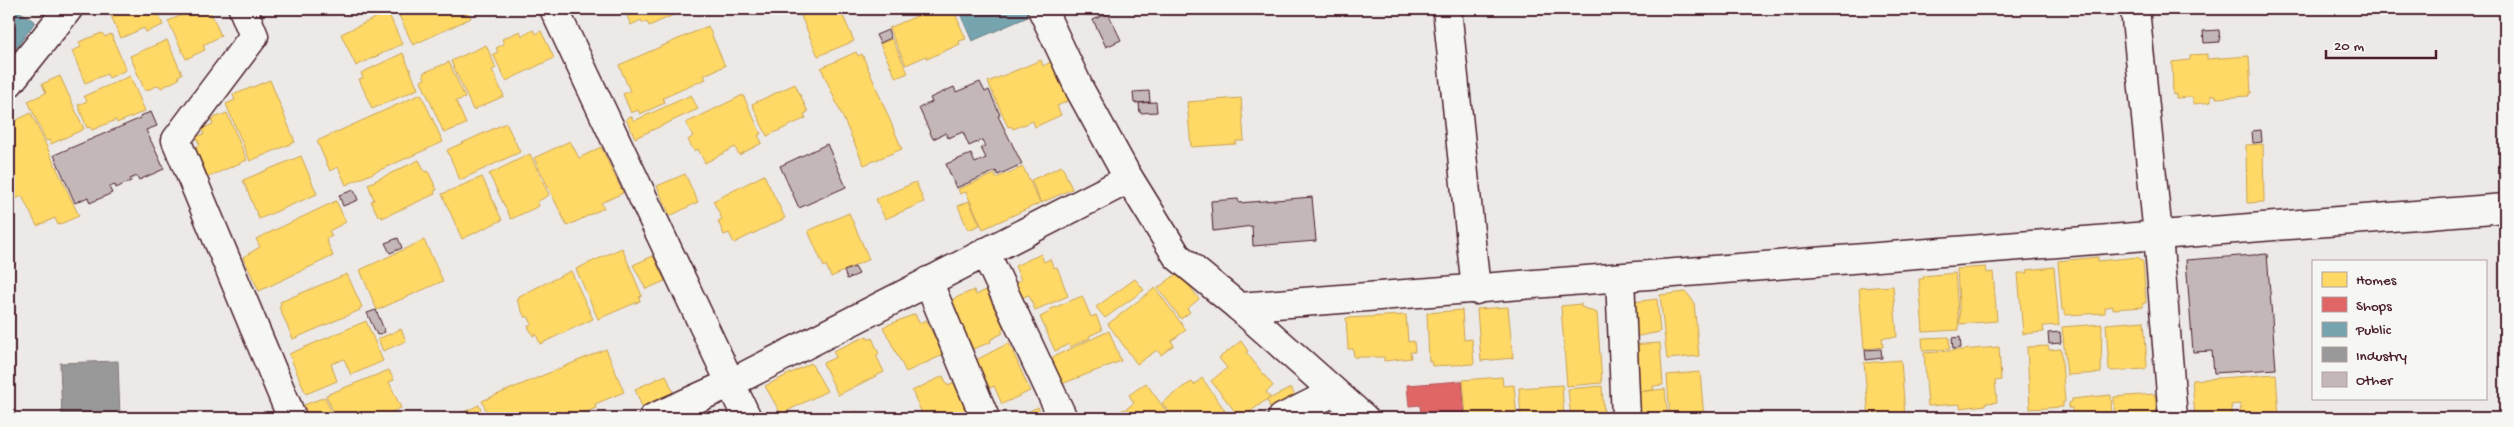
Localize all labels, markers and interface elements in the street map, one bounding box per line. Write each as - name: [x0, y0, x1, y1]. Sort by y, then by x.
- scale bar: [2326, 28, 2436, 60]
- text: 20 m: [2334, 38, 2364, 56]
- legend: [2312, 260, 2486, 400]
- text: Homes: [2356, 272, 2397, 290]
- text: Shops: [2356, 298, 2392, 316]
- text: Public: [2355, 322, 2392, 340]
- text: Industry: [2356, 348, 2408, 366]
- text: Other: [2356, 372, 2394, 390]

